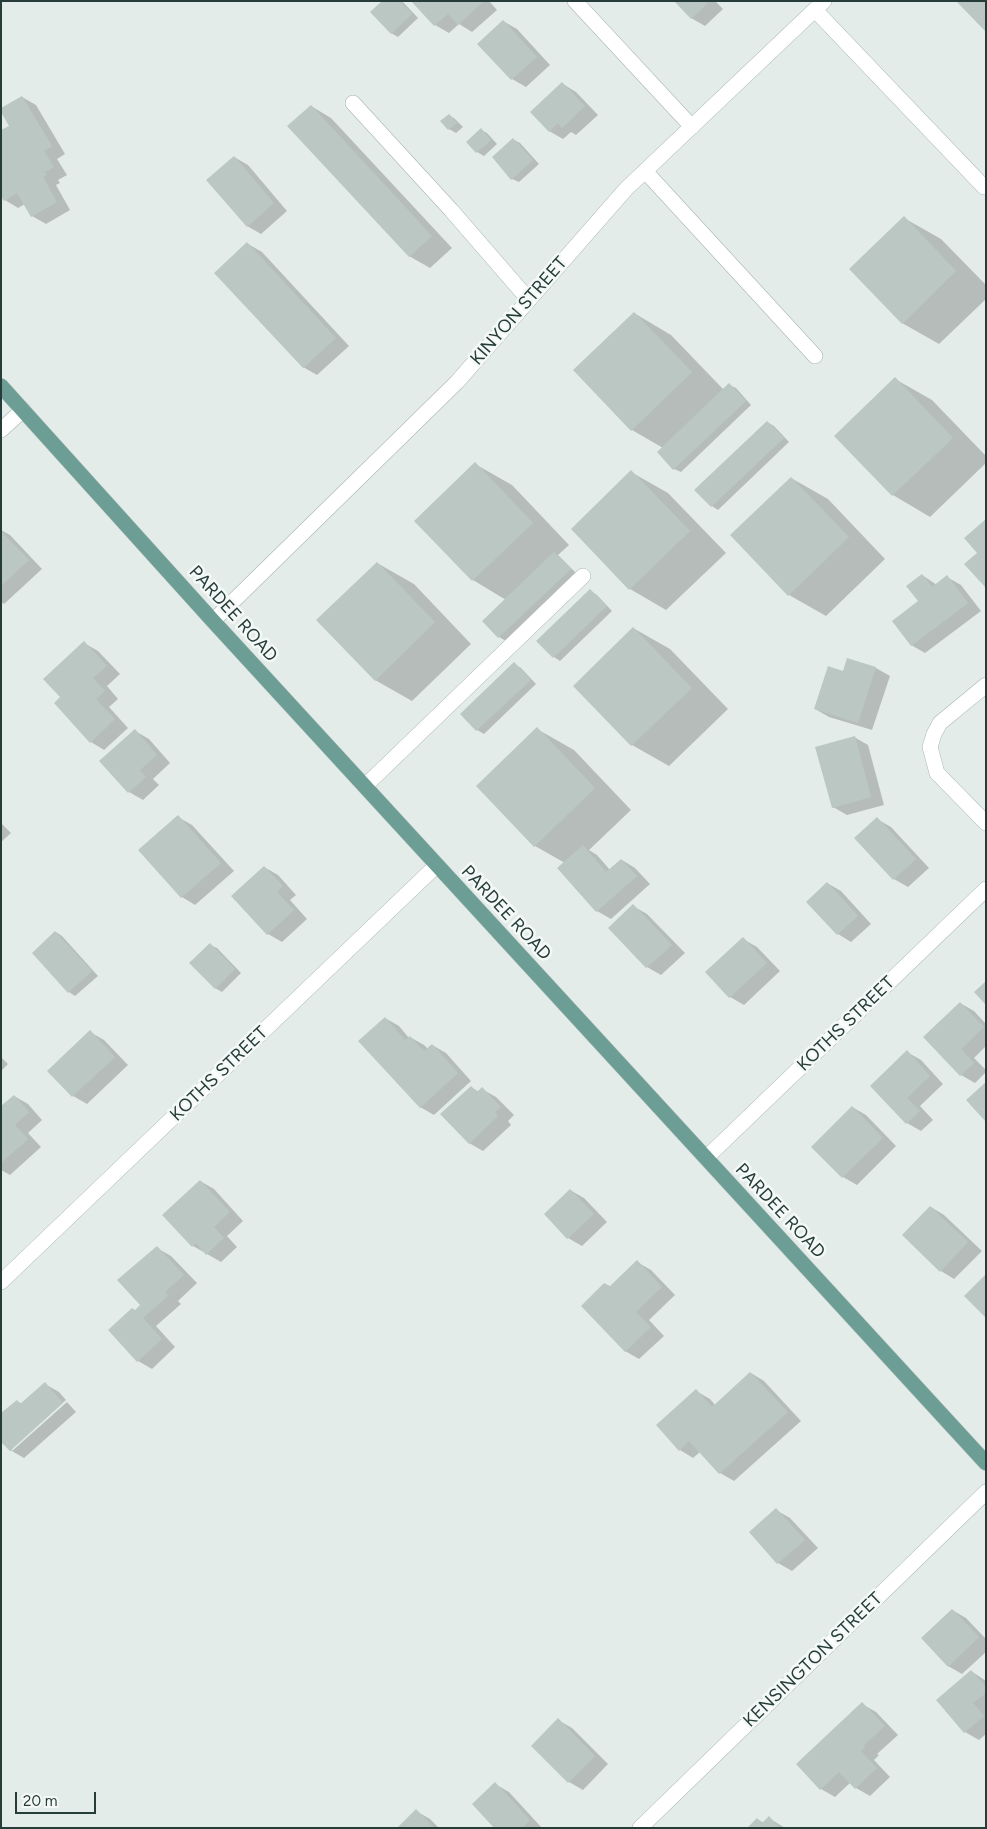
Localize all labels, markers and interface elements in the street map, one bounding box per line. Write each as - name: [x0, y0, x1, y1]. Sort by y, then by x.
- street label: KINYON STREET: [466, 252, 572, 370]
- street label: PARDEE ROAD: [184, 562, 282, 666]
- street label: PARDEE ROAD: [457, 861, 555, 965]
- street label: KOTHS STREET: [793, 972, 899, 1076]
- street label: KOTHS STREET: [166, 1022, 272, 1126]
- street label: PARDEE ROAD: [731, 1159, 829, 1263]
- street label: KENSINGTON STREET: [739, 1588, 887, 1732]
- scale bar: [18, 1782, 99, 1814]
- text: 20 m: [23, 1792, 57, 1810]

